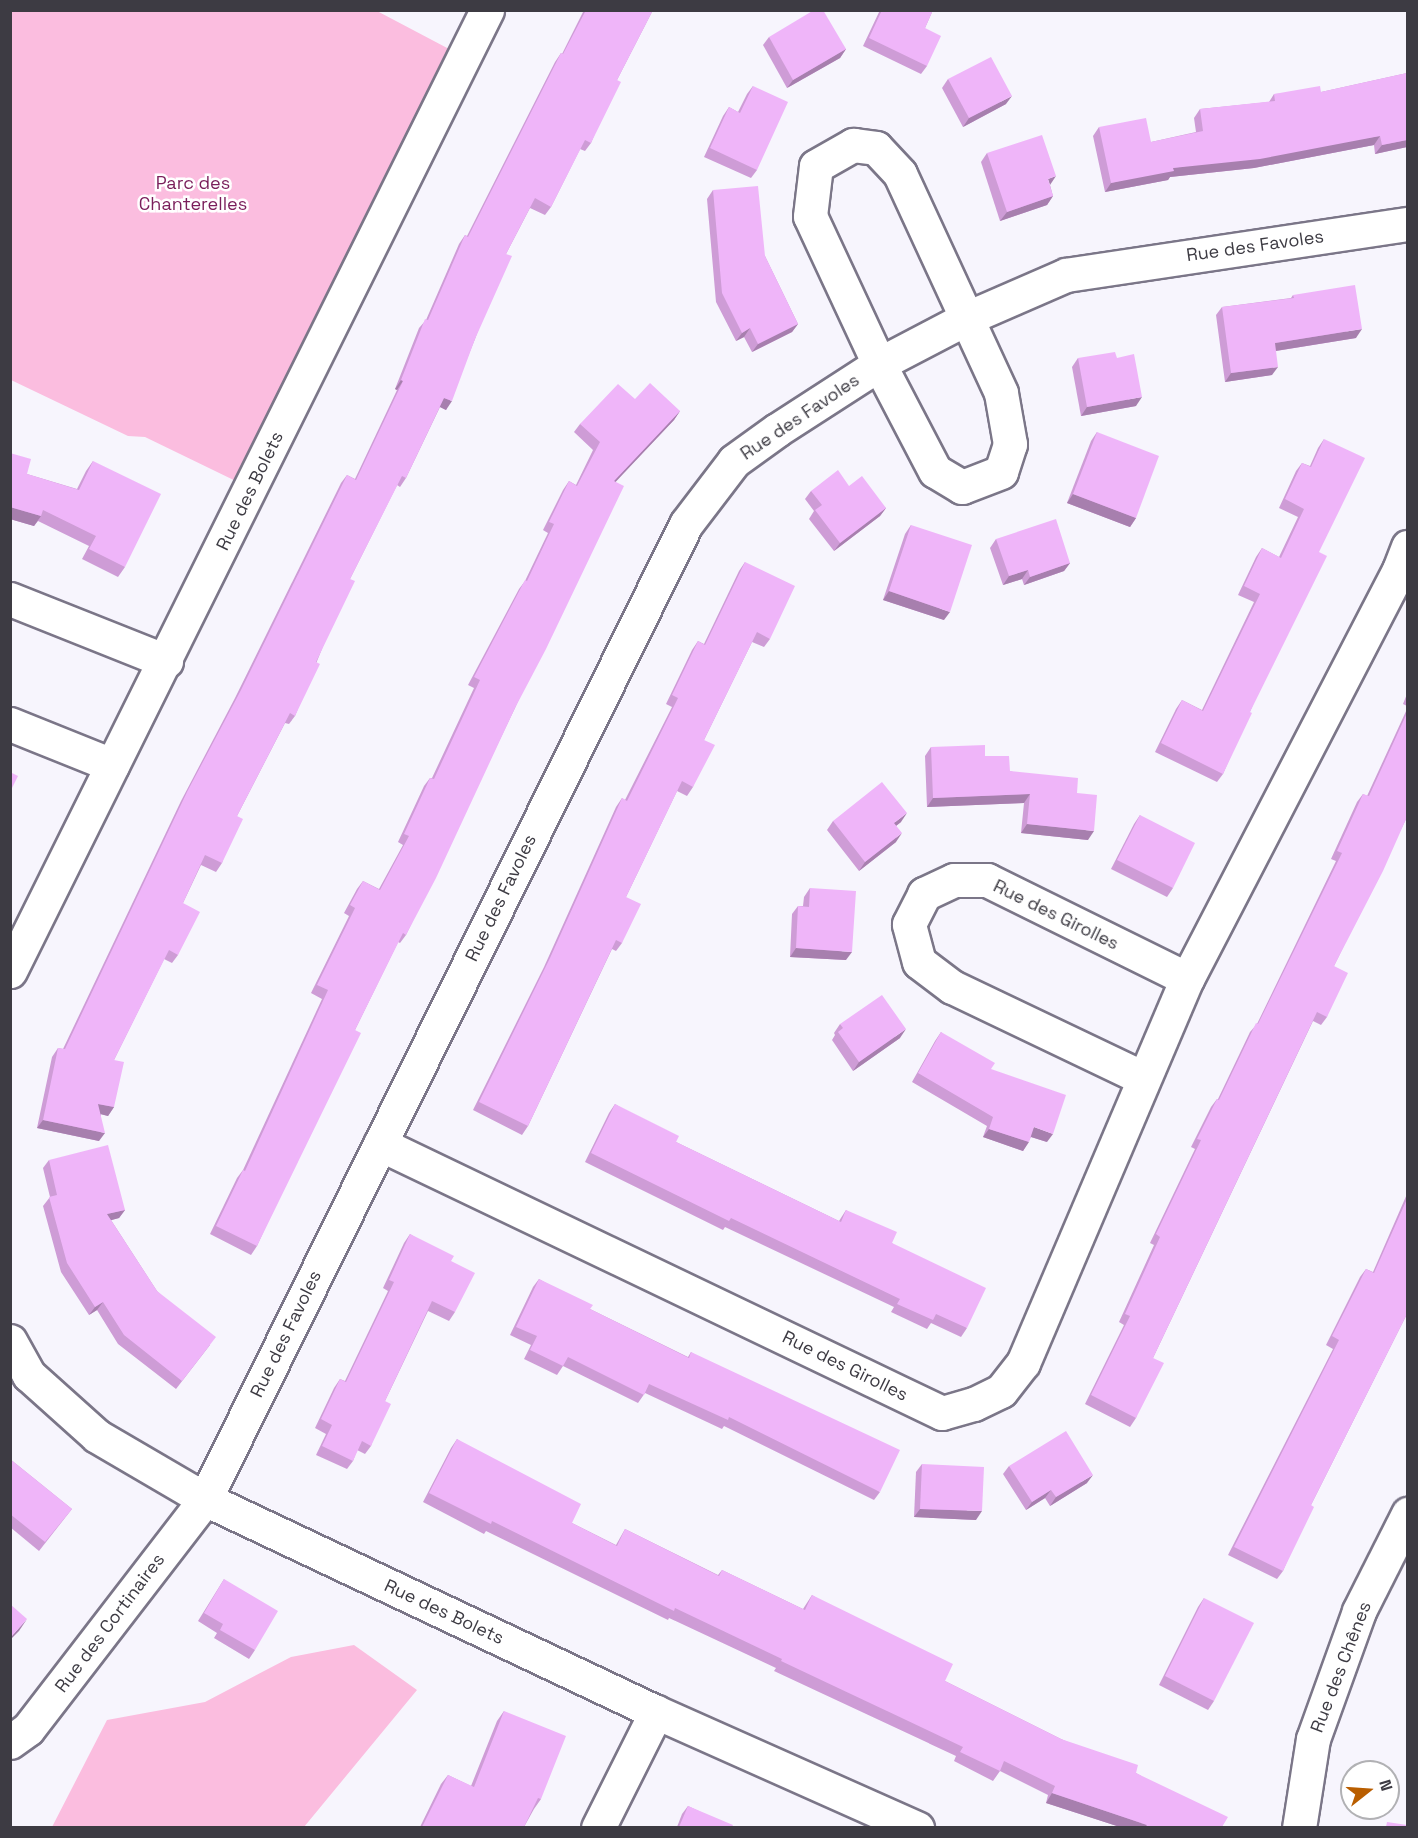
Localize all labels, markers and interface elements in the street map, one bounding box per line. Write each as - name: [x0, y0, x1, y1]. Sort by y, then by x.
- park label: Parc des Chanterelles: [139, 173, 247, 216]
- street label: Rue des Favoles: [1185, 226, 1325, 266]
- street label: Rue des Favoles: [737, 369, 863, 465]
- street label: Rue des Bolets: [212, 428, 288, 554]
- street label: Rue des Favoles: [461, 831, 541, 965]
- street label: Rue des Girolles: [990, 875, 1122, 955]
- street label: Rue des Favoles: [246, 1267, 326, 1401]
- street label: Rue des Girolles: [779, 1326, 911, 1406]
- street label: Rue des Cortinaires: [51, 1549, 169, 1697]
- street label: Rue des Bolets: [381, 1575, 507, 1649]
- street label: Rue des Chênes: [1306, 1599, 1376, 1735]
- north arrow: [1340, 1760, 1400, 1820]
- text: N: [1374, 1777, 1397, 1793]

